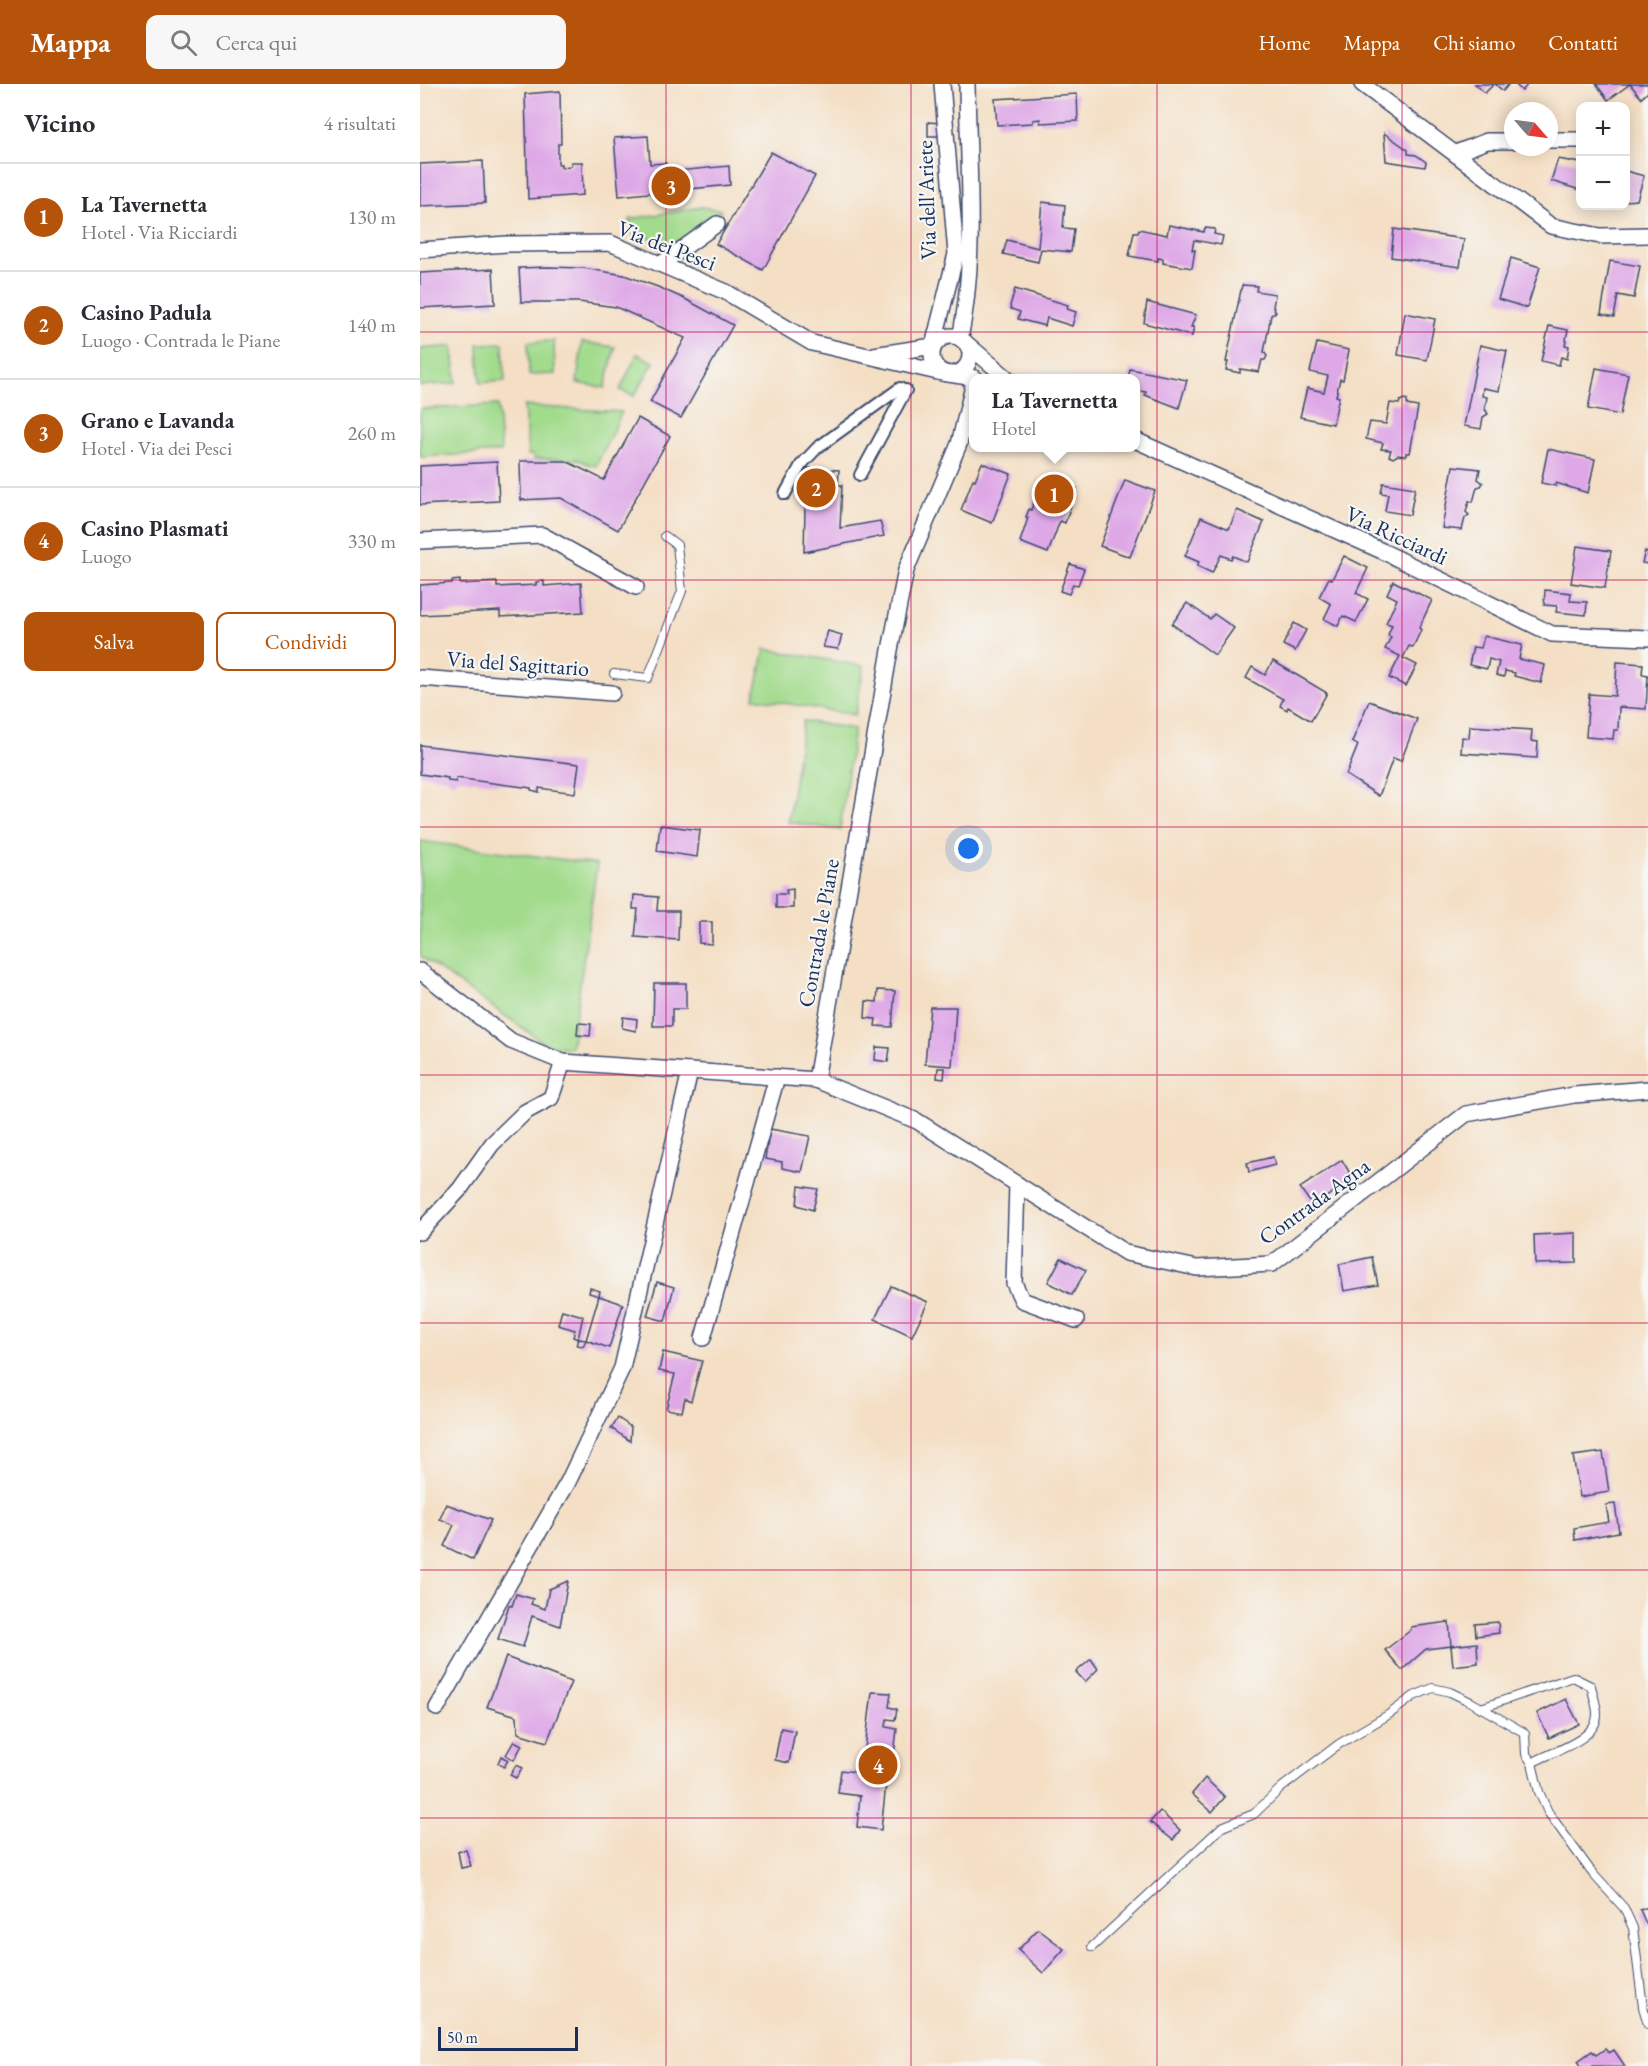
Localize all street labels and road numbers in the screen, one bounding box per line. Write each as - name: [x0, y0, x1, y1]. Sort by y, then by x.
- street label: Via dell'Ariete: [910, 139, 943, 260]
- street label: Via dei Pesci: [613, 213, 720, 278]
- street label: Via Ricciardi: [1341, 499, 1453, 572]
- street label: Via del Sagittario: [446, 644, 590, 683]
- street label: Contrada le Piane: [791, 856, 846, 1010]
- street label: Contrada Agna: [1253, 1151, 1376, 1252]

